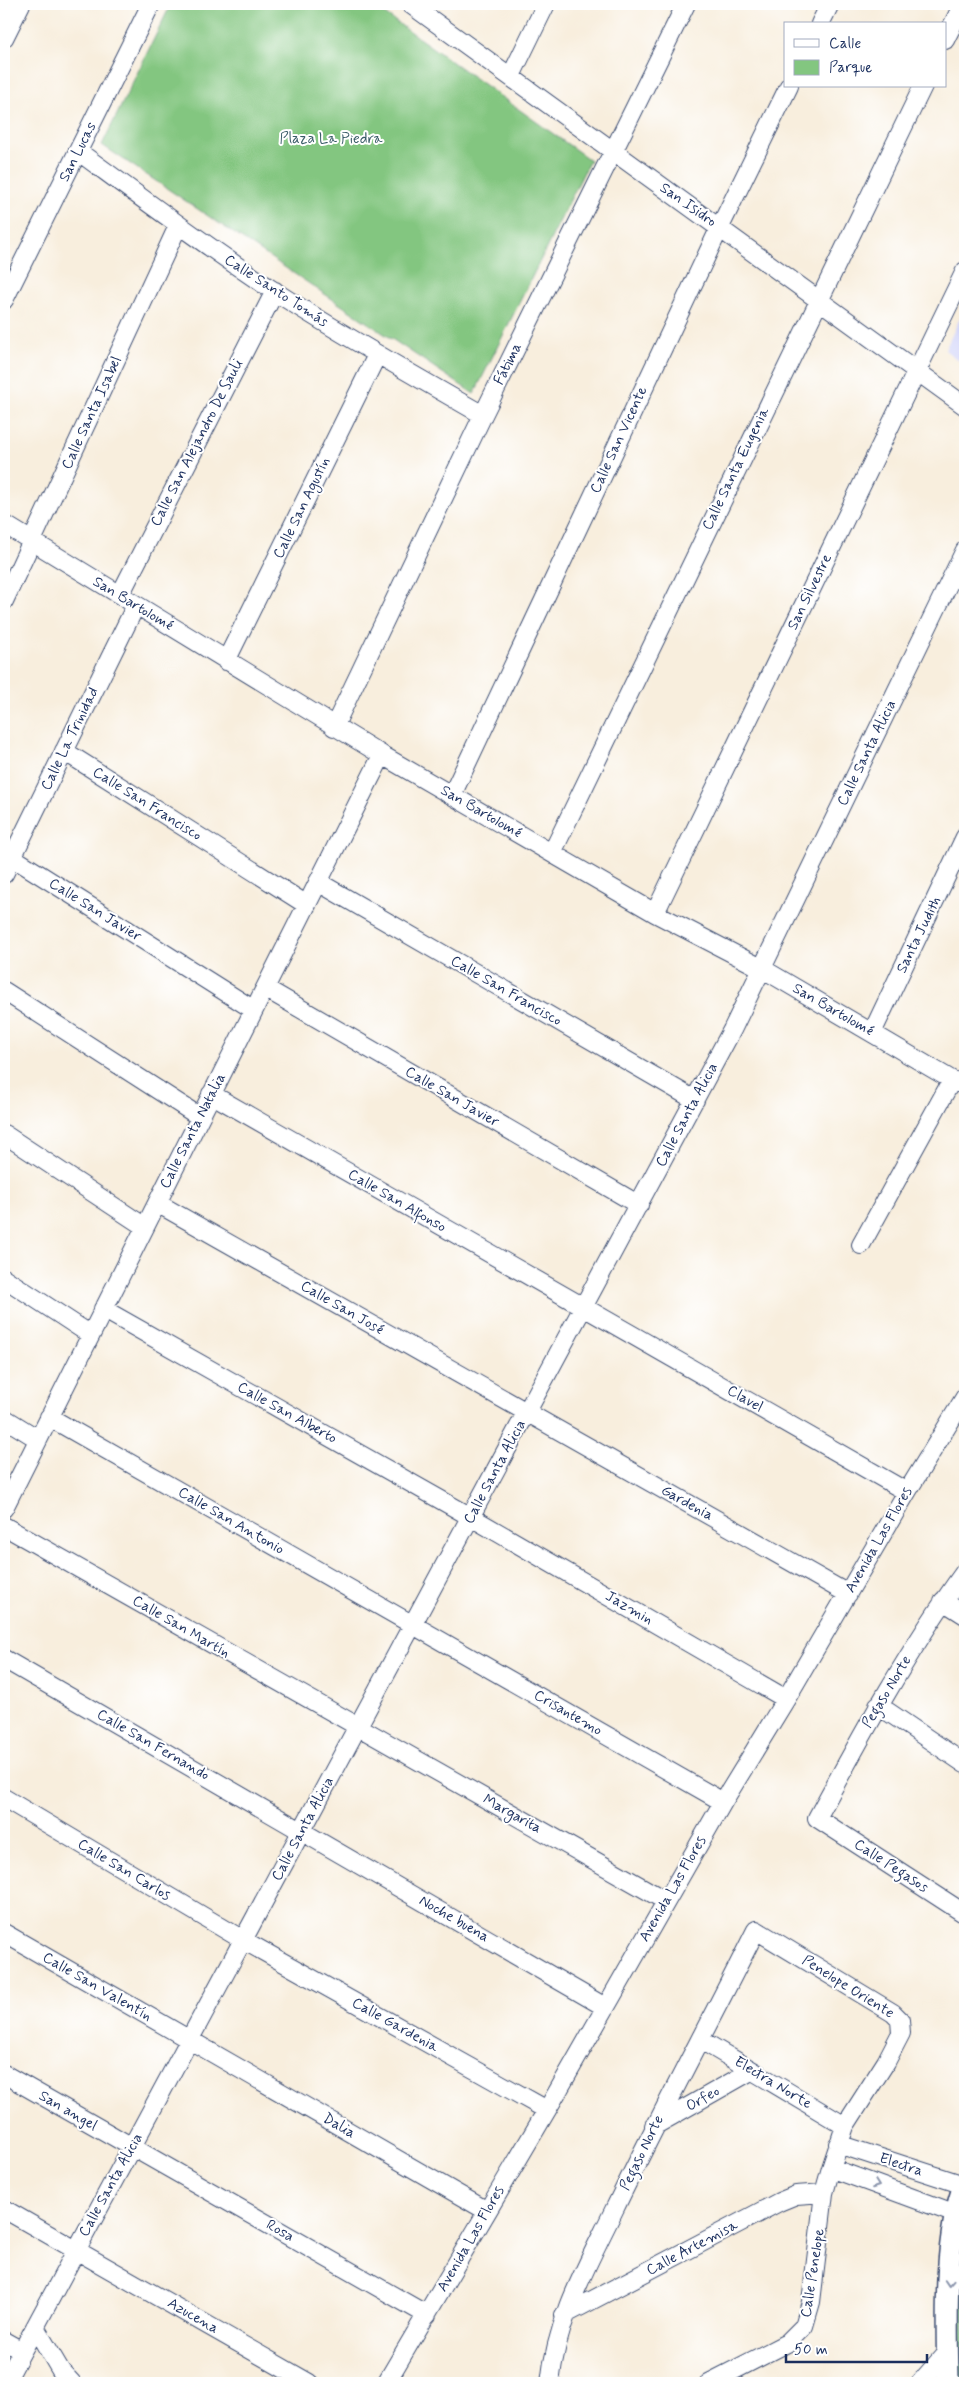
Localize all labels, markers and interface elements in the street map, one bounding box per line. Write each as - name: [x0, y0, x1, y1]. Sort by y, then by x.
- legend: [784, 22, 946, 88]
- text: Calle: [829, 34, 861, 54]
- text: Parque: [829, 58, 872, 78]
- street label: San Lucas: [54, 119, 102, 185]
- park label: Plaza La Piedra: [279, 129, 384, 149]
- street label: San Isidro: [656, 178, 720, 232]
- street label: Calle Santo Tomás: [220, 250, 332, 332]
- street label: Fátima: [489, 339, 527, 388]
- street label: Calle Santa Isabel: [57, 353, 127, 473]
- street label: Calle San Alejandro De Sauli: [146, 356, 248, 530]
- street label: Calle San Vicente: [585, 383, 653, 497]
- street label: Calle Santa Eugenia: [698, 403, 775, 534]
- street label: Calle San Agustín: [269, 454, 336, 563]
- street label: San Silvestre: [783, 551, 837, 633]
- street label: San Bartolomé: [89, 572, 177, 636]
- street label: Calle La Trinidad: [36, 684, 104, 794]
- street label: Calle Santa Alicia: [833, 697, 901, 809]
- street label: Calle San Francisco: [89, 762, 206, 846]
- street label: San Bartolomé: [437, 781, 526, 844]
- street label: Calle San Javier: [45, 874, 146, 947]
- street label: Santa Judith: [892, 893, 946, 977]
- street label: Calle San Francisco: [447, 951, 565, 1031]
- street label: San Bartolomé: [789, 979, 878, 1042]
- street label: Calle Santa Alicia: [651, 1059, 723, 1171]
- street label: Calle San Javier: [401, 1062, 503, 1132]
- street label: Calle Santa Natalia: [155, 1069, 231, 1192]
- street label: Calle San Alfonso: [343, 1165, 450, 1239]
- street label: Calle San José: [297, 1276, 388, 1340]
- street label: Calle San Alberto: [234, 1377, 340, 1449]
- street label: Clavel: [723, 1381, 767, 1417]
- street label: Calle Santa Alicia: [459, 1416, 531, 1528]
- street label: Gardenia: [657, 1480, 717, 1526]
- street label: Calle San Antonio: [174, 1482, 288, 1560]
- street label: Avenida Las Flores: [841, 1483, 917, 1597]
- street label: Jazmin: [602, 1586, 656, 1630]
- street label: Calle San Martín: [128, 1591, 234, 1663]
- street label: Pegaso Norte: [858, 1652, 917, 1732]
- street label: Crisantemo: [530, 1685, 606, 1741]
- street label: Calle San Fernando: [93, 1705, 213, 1786]
- street label: Calle Santa Alicia: [267, 1773, 339, 1885]
- street label: Margarita: [479, 1790, 545, 1839]
- street label: Avenida Las Flores: [635, 1832, 711, 1946]
- street label: Calle San Carlos: [74, 1834, 174, 1906]
- street label: Calle Pegasos: [849, 1834, 932, 1899]
- street label: Noche buena: [415, 1891, 493, 1947]
- street label: Calle San Valentín: [39, 1948, 155, 2026]
- street label: Penelope Oriente: [798, 1951, 898, 2023]
- street label: Calle Gardenia: [348, 1993, 443, 2058]
- street label: Electra Norte: [730, 2052, 816, 2114]
- street label: Orfeo: [683, 2081, 724, 2117]
- street label: San angel: [35, 2086, 101, 2136]
- street label: Dalia: [319, 2109, 359, 2143]
- street label: Pegaso Norte: [615, 2112, 670, 2194]
- street label: Calle Santa Alicia: [74, 2130, 148, 2240]
- street label: Electra: [877, 2149, 926, 2182]
- one-way arrow: [872, 2179, 880, 2189]
- street label: Avenida Las Flores: [433, 2182, 509, 2296]
- street label: Rosa: [262, 2215, 298, 2247]
- street label: Calle Artemisa: [643, 2215, 742, 2280]
- street label: Calle Penelope: [796, 2227, 830, 2319]
- one-way arrow: [944, 2279, 955, 2287]
- street label: Azucena: [164, 2293, 222, 2339]
- scale bar: [786, 2332, 928, 2364]
- text: 50 m: [794, 2340, 828, 2360]

